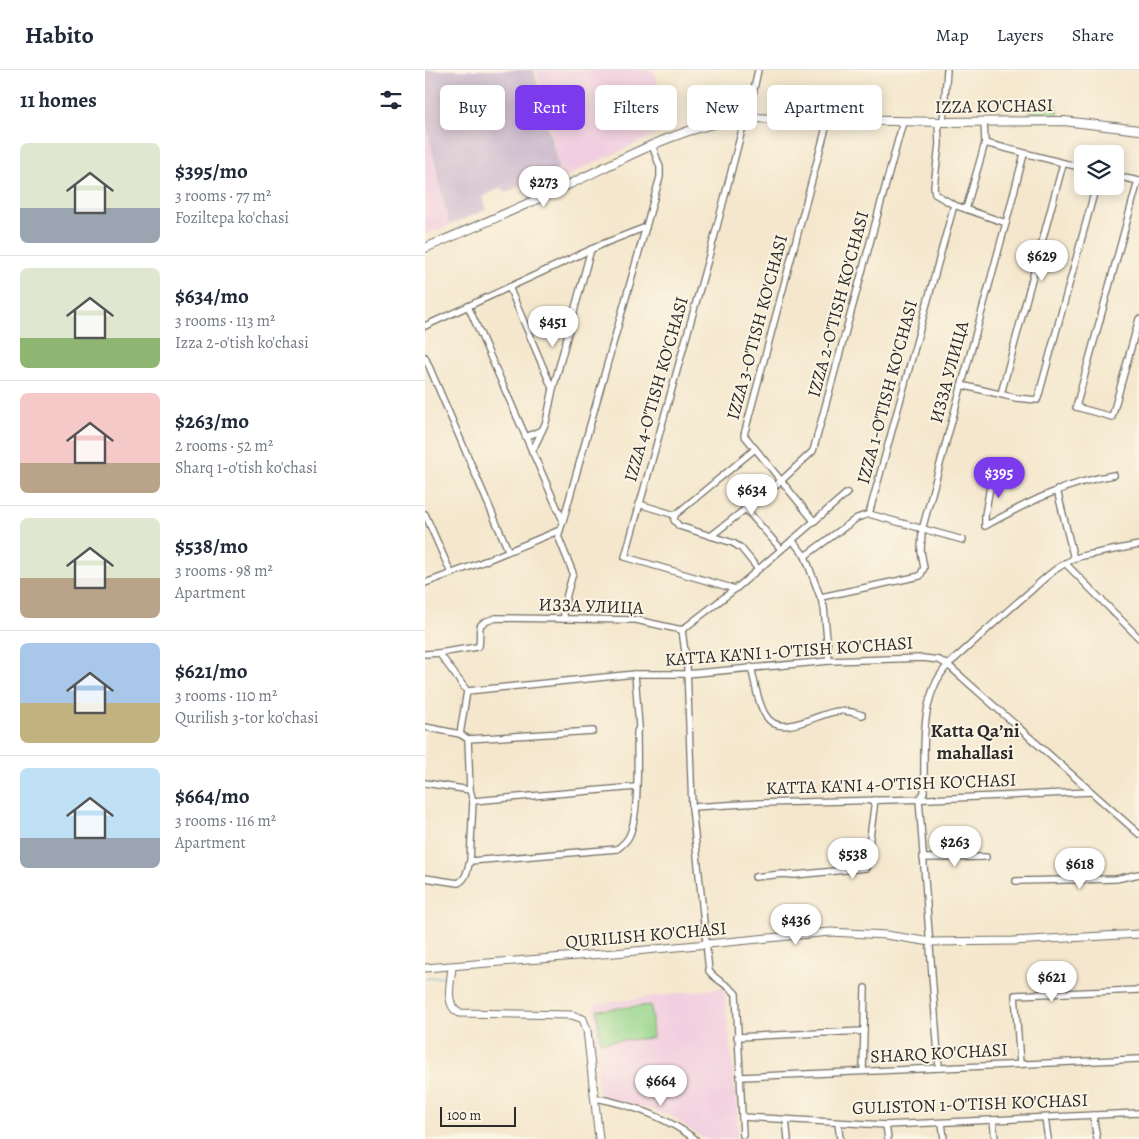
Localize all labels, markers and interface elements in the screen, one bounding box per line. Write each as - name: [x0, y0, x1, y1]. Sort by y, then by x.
- text: Habito: [25, 19, 94, 51]
- text: Map: [936, 23, 969, 47]
- text: Layers: [997, 23, 1044, 47]
- text: Share: [1072, 23, 1114, 47]
- chip: Buy: [440, 85, 505, 130]
- chip: Rent: [515, 85, 585, 130]
- chip: Filters: [595, 85, 677, 130]
- chip: New: [687, 85, 757, 130]
- chip: Apartment: [767, 85, 882, 130]
- text: 11 homes: [20, 86, 97, 114]
- icon: filters: [377, 86, 405, 114]
- street label: IZZA KO'CHASI: [935, 93, 1053, 119]
- map controls: [1074, 145, 1124, 195]
- button: layers: [1074, 145, 1124, 195]
- text: $395/mo: [175, 157, 248, 185]
- icon: home: [60, 163, 120, 223]
- pin: $273: [514, 166, 574, 208]
- text: $273: [530, 171, 558, 193]
- text: 3 rooms · 77 m²: [175, 185, 271, 207]
- text: Foziltepa ko'chasi: [175, 207, 289, 229]
- street label: IZZA 2-O'TISH KO'CHASI: [802, 208, 874, 400]
- street label: IZZA 3-O'TISH KO'CHASI: [721, 232, 793, 422]
- pin: $629: [1012, 240, 1072, 282]
- text: $629: [1027, 245, 1057, 267]
- text: $634/mo: [175, 282, 249, 310]
- icon: home: [60, 288, 120, 348]
- street label: IZZA 4-O'TISH KO'CHASI: [618, 294, 694, 484]
- street label: IZZA 1-O'TISH KO'CHASI: [851, 297, 923, 487]
- pin: $451: [523, 306, 583, 348]
- text: 3 rooms · 113 m²: [175, 310, 275, 332]
- text: $451: [539, 311, 567, 333]
- street label: ИЗЗА УЛИЦА: [924, 318, 974, 426]
- text: Izza 2-o'tish ko'chasi: [175, 332, 309, 354]
- text: $263/mo: [175, 407, 249, 435]
- icon: home: [60, 413, 120, 473]
- text: 2 rooms · 52 m²: [175, 435, 273, 457]
- pin: $395: [969, 456, 1029, 499]
- text: Sharq 1-o'tish ko'chasi: [175, 457, 317, 479]
- text: $395: [985, 462, 1013, 484]
- pin: $634: [722, 474, 782, 516]
- text: $634: [737, 479, 767, 501]
- text: $538/mo: [175, 532, 248, 560]
- icon: home: [60, 538, 120, 598]
- text: 3 rooms · 98 m²: [175, 560, 273, 582]
- text: Apartment: [175, 582, 246, 604]
- street label: ИЗЗА УЛИЦА: [538, 592, 644, 620]
- street label: KATTA KA'NI 1-O'TISH KO'CHASI: [664, 630, 914, 672]
- text: $621/mo: [175, 657, 248, 685]
- icon: home: [60, 663, 120, 723]
- text: 3 rooms · 110 m²: [175, 685, 277, 707]
- text: Qurilish 3-tor ko'chasi: [175, 707, 318, 729]
- district label: Katta Qaʼni mahallasi: [931, 718, 1020, 766]
- street label: KATTA KA'NI 4-O'TISH KO'CHASI: [765, 768, 1017, 800]
- text: $664/mo: [175, 782, 250, 810]
- icon: home: [60, 788, 120, 848]
- text: 3 rooms · 116 m²: [175, 810, 276, 832]
- pin: $263: [925, 826, 985, 868]
- text: $263: [940, 831, 970, 853]
- text: Apartment: [175, 832, 246, 854]
- pin: $538: [823, 838, 883, 880]
- text: $538: [839, 843, 867, 865]
- pin: $618: [1050, 848, 1110, 890]
- text: $618: [1066, 853, 1094, 875]
- pin: $436: [766, 904, 826, 946]
- text: $436: [781, 909, 811, 931]
- street label: QURILISH KO'CHASI: [565, 916, 727, 954]
- pin: $621: [1022, 960, 1082, 1003]
- text: $621: [1038, 966, 1066, 988]
- street label: SHARQ KO'CHASI: [870, 1037, 1008, 1069]
- pin: $664: [631, 1064, 691, 1107]
- text: $664: [646, 1070, 676, 1092]
- street label: GULISTON 1-O'TISH KO'CHASI: [852, 1088, 1088, 1120]
- scale bar: [440, 1104, 516, 1127]
- text: 100 m: [447, 1106, 481, 1125]

